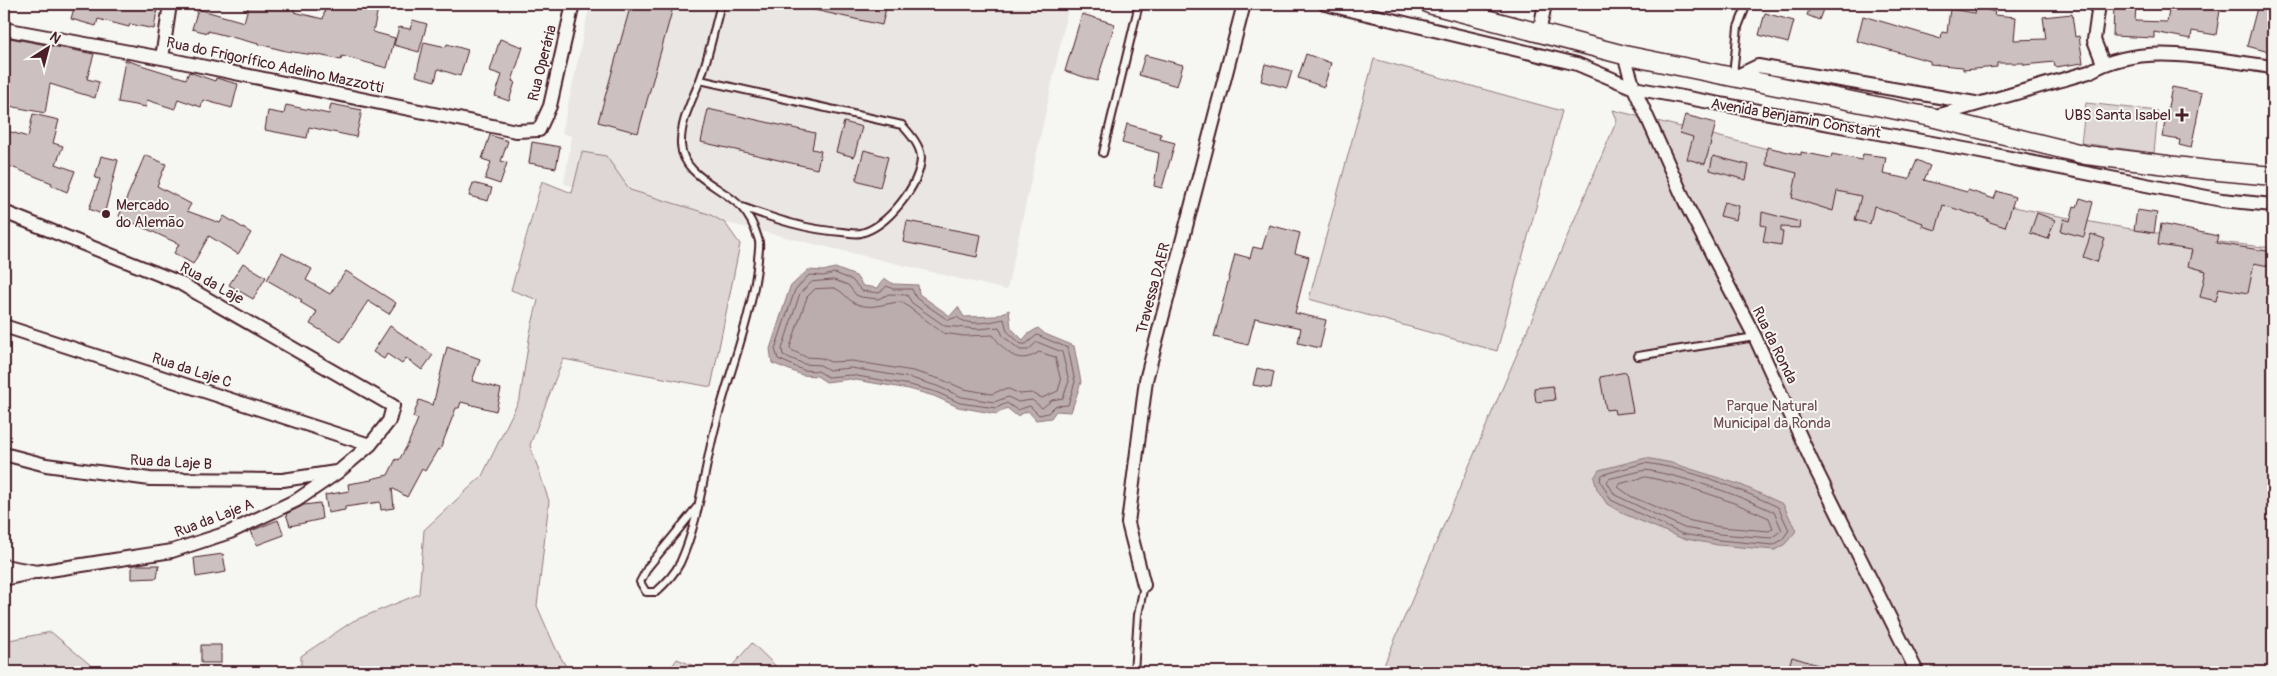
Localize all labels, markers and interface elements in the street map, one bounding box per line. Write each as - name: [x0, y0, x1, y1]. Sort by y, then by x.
- north arrow: [22, 22, 72, 72]
- street label: Rua Operária: [524, 23, 561, 103]
- text: N: [47, 28, 64, 48]
- street label: Rua do Frigorífico Adelino Mazzotti: [164, 33, 386, 98]
- street label: Avenida Benjamin Constant: [1709, 94, 1883, 143]
- place label: UBS Santa Isabel: [2064, 106, 2171, 125]
- marker: UBS Santa Isabel: [2175, 108, 2189, 122]
- place label: Mercado do Alemão: [116, 196, 184, 232]
- marker: Mercado do Alemão: [100, 208, 112, 220]
- street label: Travessa DAER: [1132, 240, 1175, 336]
- street label: Rua da Laje: [176, 258, 248, 309]
- street label: Rua da Ronda: [1748, 304, 1801, 387]
- street label: Rua da Laje C: [150, 349, 234, 392]
- park label: Parque Natural Municipal da Ronda: [1713, 397, 1831, 433]
- street label: Rua da Laje B: [129, 451, 212, 474]
- street label: Rua da Laje A: [172, 495, 257, 542]

